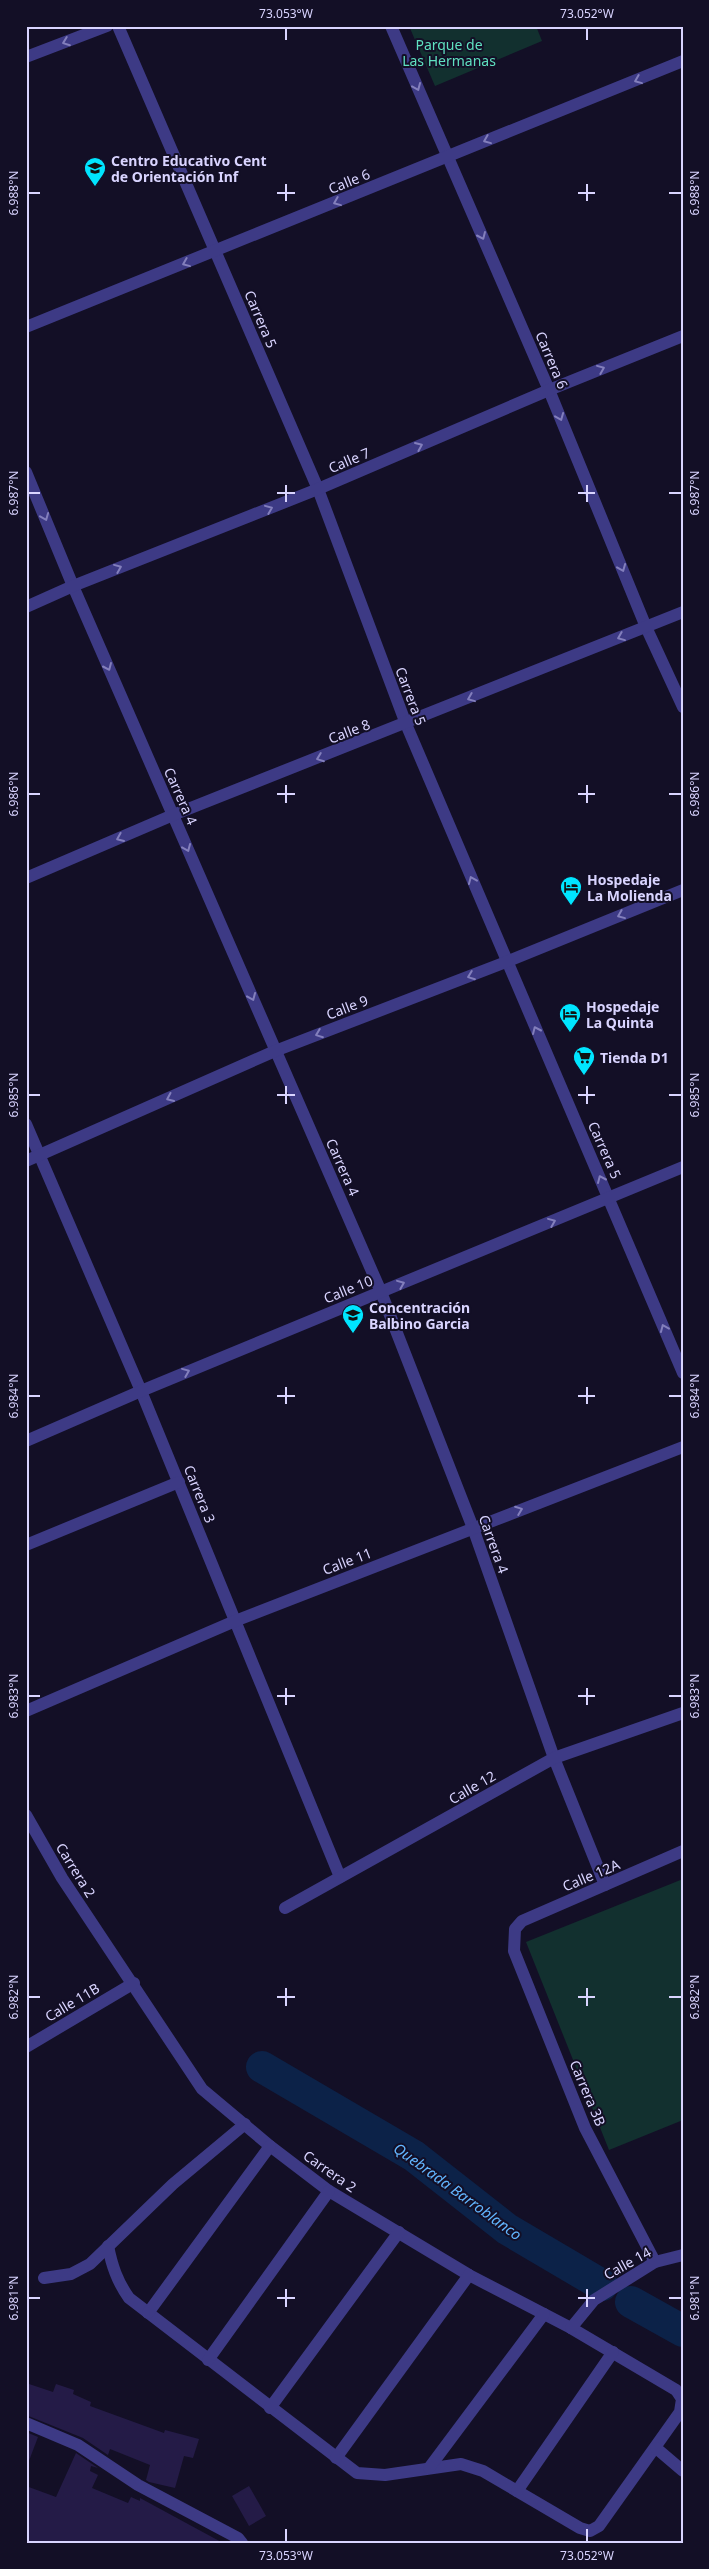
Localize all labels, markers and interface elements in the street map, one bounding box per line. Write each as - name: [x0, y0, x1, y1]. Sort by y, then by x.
- text: 73.053°W: [259, 5, 313, 22]
- text: 73.052°W: [560, 5, 614, 22]
- park label: Parque de Las Hermanas: [402, 35, 496, 70]
- one-way arrow: [63, 36, 71, 46]
- one-way arrow: [634, 74, 642, 84]
- one-way arrow: [411, 82, 421, 91]
- one-way arrow: [483, 134, 492, 144]
- place label: Centro Educativo Cent de Orientación Inf: [111, 151, 266, 186]
- school or university icon: Centro Educativo Cent de Orientación Inf: [83, 156, 107, 187]
- street label: Calle 6: [325, 164, 373, 198]
- text: 6.988°N: [5, 171, 22, 215]
- text: 6.988°N: [686, 171, 703, 215]
- one-way arrow: [333, 196, 341, 206]
- one-way arrow: [475, 231, 486, 240]
- one-way arrow: [182, 257, 191, 267]
- street label: Carrera 5: [240, 287, 282, 351]
- street label: Carrera 6: [531, 328, 573, 392]
- one-way arrow: [596, 365, 605, 375]
- one-way arrow: [554, 412, 565, 421]
- one-way arrow: [414, 441, 423, 452]
- street label: Calle 7: [325, 443, 373, 477]
- text: 6.987°N: [5, 471, 22, 515]
- text: 6.987°N: [686, 471, 703, 515]
- one-way arrow: [264, 505, 273, 515]
- one-way arrow: [38, 512, 49, 521]
- one-way arrow: [616, 563, 626, 572]
- one-way arrow: [113, 564, 122, 575]
- one-way arrow: [618, 632, 626, 642]
- one-way arrow: [101, 662, 112, 671]
- street label: Carrera 5: [391, 664, 431, 728]
- one-way arrow: [467, 692, 476, 702]
- street label: Calle 8: [325, 714, 373, 748]
- one-way arrow: [316, 752, 325, 762]
- street label: Carrera 4: [160, 764, 202, 828]
- text: 6.986°N: [5, 772, 22, 816]
- text: 6.986°N: [686, 772, 703, 816]
- one-way arrow: [116, 832, 125, 842]
- one-way arrow: [181, 843, 192, 852]
- place label: Hospedaje La Molienda: [587, 870, 672, 905]
- hotel icon: Hospedaje La Molienda: [559, 875, 583, 906]
- one-way arrow: [467, 876, 478, 885]
- one-way arrow: [618, 909, 626, 919]
- one-way arrow: [467, 969, 476, 980]
- street label: Calle 9: [323, 990, 371, 1024]
- one-way arrow: [245, 992, 256, 1001]
- place label: Hospedaje La Quinta: [586, 997, 659, 1032]
- hotel icon: Hospedaje La Quinta: [558, 1002, 582, 1033]
- one-way arrow: [532, 1026, 542, 1035]
- one-way arrow: [315, 1028, 324, 1038]
- supermarket icon: Tienda D1: [572, 1045, 596, 1076]
- place label: Tienda D1: [600, 1048, 669, 1067]
- text: 6.985°N: [5, 1073, 22, 1117]
- text: 6.985°N: [686, 1073, 703, 1117]
- one-way arrow: [166, 1091, 175, 1102]
- street label: Carrera 5: [584, 1118, 626, 1182]
- street label: Carrera 4: [322, 1135, 364, 1199]
- one-way arrow: [597, 1175, 608, 1184]
- one-way arrow: [547, 1218, 556, 1229]
- street label: Calle 10: [321, 1271, 375, 1307]
- one-way arrow: [396, 1279, 405, 1290]
- place label: Concentración Balbino Garcia: [369, 1298, 470, 1333]
- school or university icon: Concentración Balbino Garcia: [341, 1303, 365, 1334]
- one-way arrow: [660, 1325, 670, 1333]
- one-way arrow: [181, 1368, 190, 1379]
- text: 6.984°N: [5, 1374, 22, 1418]
- text: 6.984°N: [686, 1374, 703, 1418]
- street label: Carrera 3: [180, 1462, 220, 1526]
- one-way arrow: [514, 1506, 523, 1517]
- street label: Carrera 4: [475, 1512, 513, 1576]
- street label: Calle 11: [320, 1543, 374, 1579]
- text: 6.983°N: [5, 1674, 22, 1718]
- text: 6.983°N: [686, 1674, 703, 1718]
- street label: Calle 12: [445, 1766, 499, 1808]
- street label: Carrera 2: [52, 1839, 100, 1901]
- street label: Calle 12A: [559, 1854, 623, 1896]
- text: 6.982°N: [5, 1975, 22, 2019]
- text: 6.982°N: [686, 1975, 703, 2019]
- street label: Calle 11B: [41, 1978, 103, 2026]
- street label: Carrera 3B: [566, 2057, 610, 2129]
- water label: Quebrada Barroblanco: [390, 2138, 526, 2244]
- street label: Carrera 2: [300, 2146, 360, 2196]
- street label: Calle 14: [600, 2242, 654, 2284]
- text: 6.981°N: [5, 2276, 22, 2320]
- text: 6.981°N: [686, 2276, 703, 2320]
- text: 73.053°W: [259, 2547, 313, 2564]
- text: 73.052°W: [560, 2547, 614, 2564]

